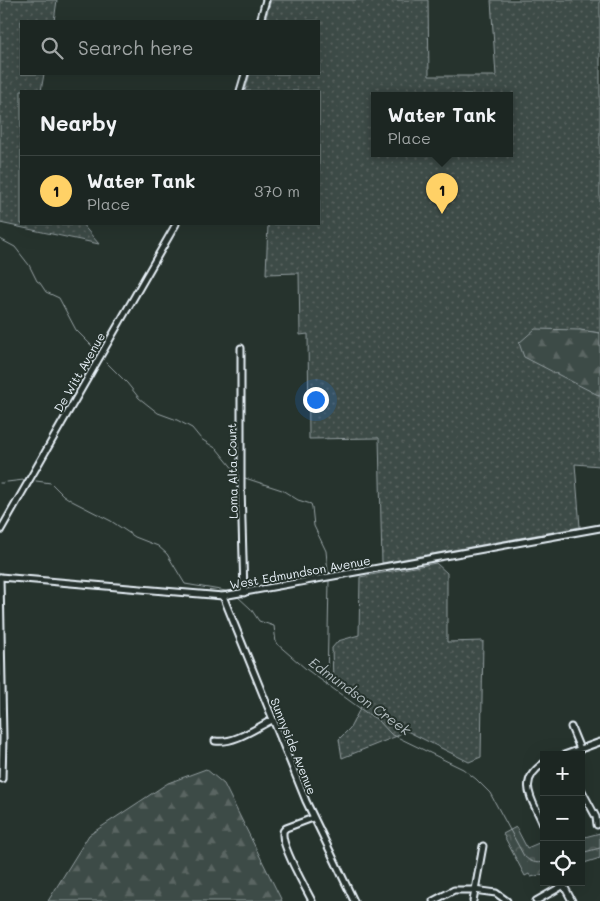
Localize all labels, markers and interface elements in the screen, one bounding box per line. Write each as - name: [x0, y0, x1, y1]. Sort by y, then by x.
- search box: [20, 20, 320, 75]
- icon: search: [38, 34, 66, 62]
- text: Search here: [78, 35, 194, 60]
- popup: [371, 92, 513, 157]
- text: Water Tank: [388, 102, 496, 127]
- text: Nearby: [40, 109, 117, 136]
- text: Place: [388, 127, 431, 148]
- text: Water Tank: [87, 168, 195, 193]
- pin: 1: [426, 173, 458, 214]
- text: 1: [52, 180, 60, 201]
- text: 370 m: [254, 180, 300, 201]
- text: Place: [87, 193, 130, 214]
- street label: De Witt Avenue: [50, 329, 108, 415]
- your location: [303, 387, 329, 413]
- street label: Loma Alta Court: [223, 423, 241, 519]
- street label: West Edmundson Avenue: [228, 552, 372, 592]
- water label: Edmundson Creek: [305, 653, 415, 740]
- street label: Sunnyside Avenue: [267, 695, 321, 797]
- map controls: [540, 751, 585, 886]
- button: +: [540, 751, 585, 796]
- button: −: [540, 796, 585, 841]
- button: locate: [540, 841, 585, 886]

